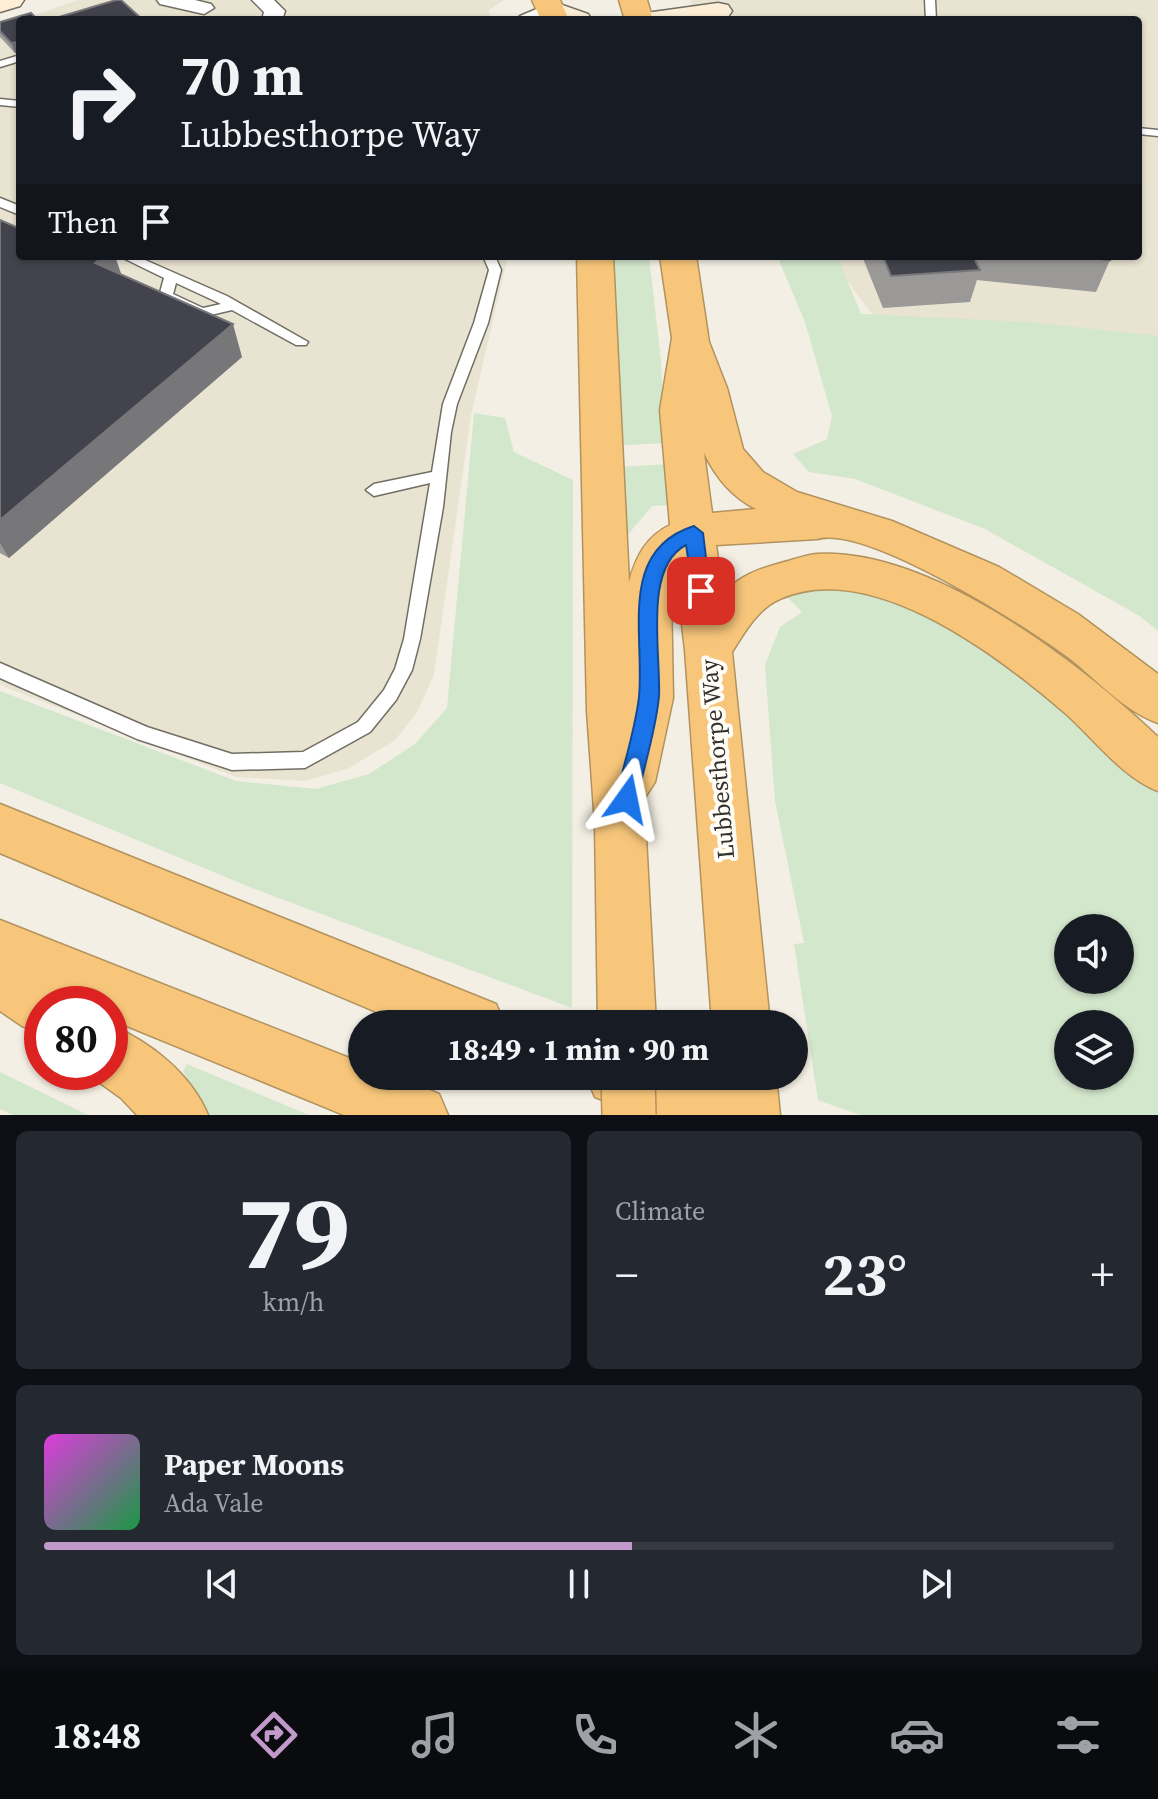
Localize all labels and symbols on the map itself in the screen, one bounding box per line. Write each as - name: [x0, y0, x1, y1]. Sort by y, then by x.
- pin: [667, 557, 735, 625]
- street label: Lubbesthorpe Way: [692, 657, 742, 860]
- position arrow: [585, 757, 669, 841]
- speed limit sign: 80: [24, 986, 128, 1090]

